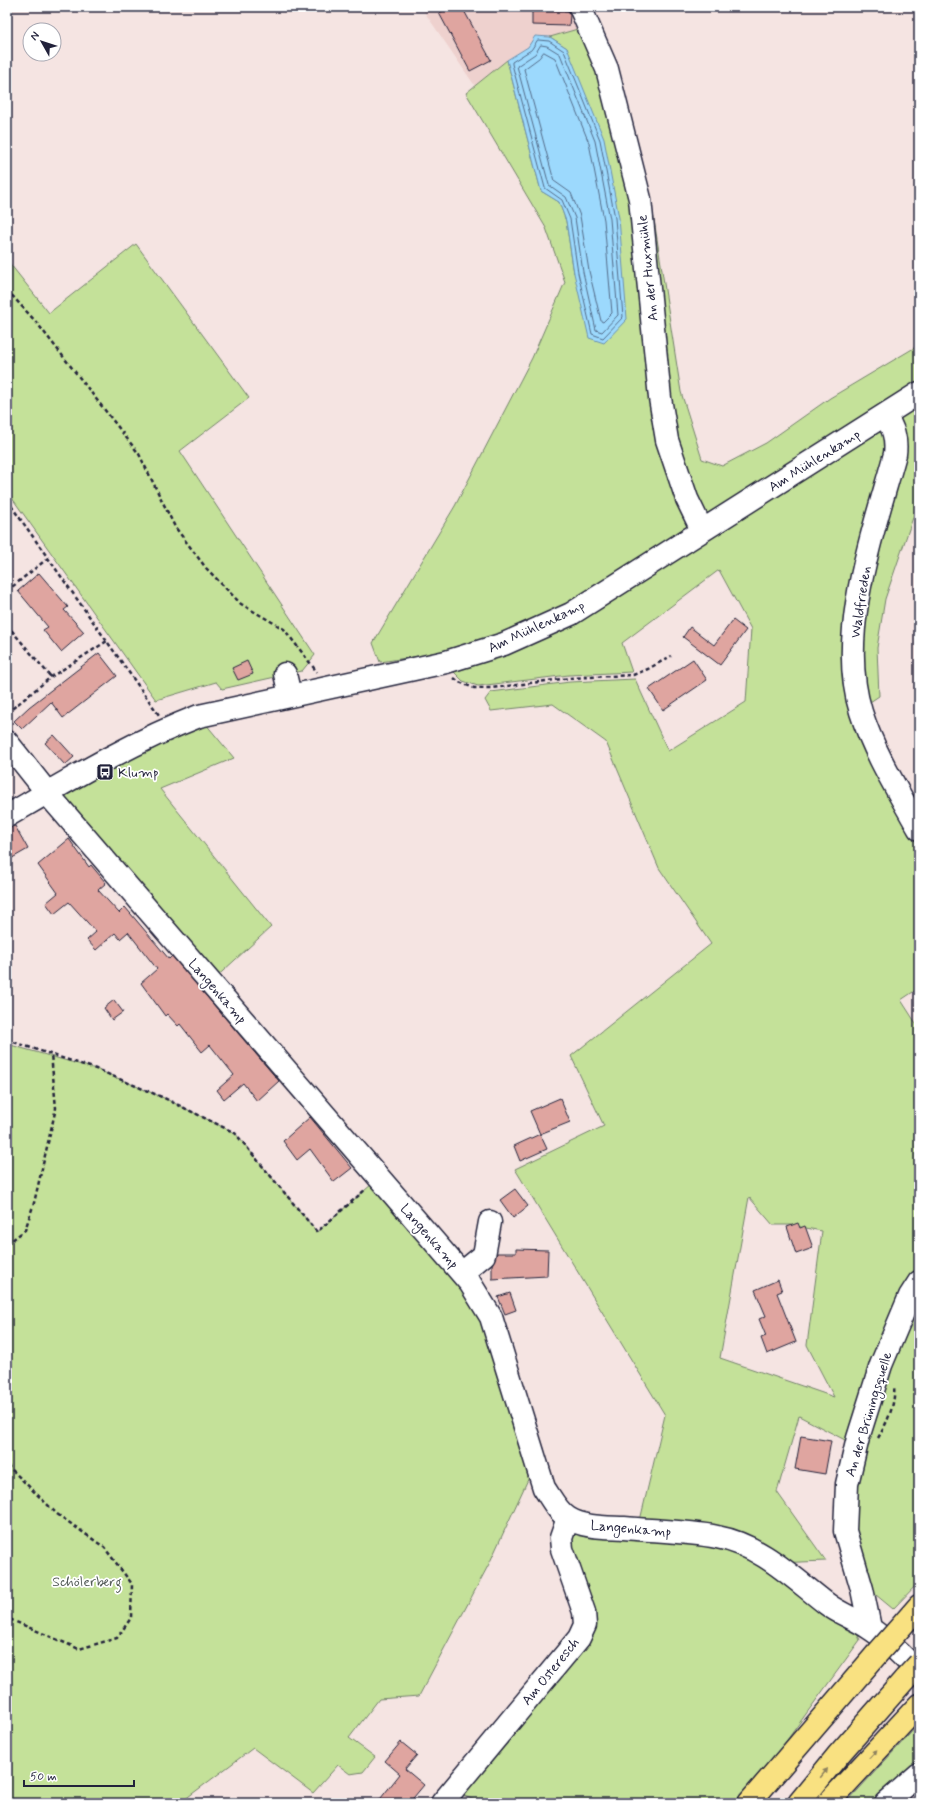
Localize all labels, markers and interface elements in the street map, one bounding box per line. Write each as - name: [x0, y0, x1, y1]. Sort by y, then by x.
- north arrow: [22, 22, 62, 62]
- text: N: [27, 29, 43, 44]
- street label: An der Huxmühle: [633, 214, 663, 322]
- street label: Am Mühlenkamp: [765, 425, 864, 496]
- street label: Waldfrieden: [846, 565, 876, 640]
- street label: Am Mühlenkamp: [485, 596, 588, 657]
- bus stop icon: Klump: [95, 762, 115, 782]
- place label: Klump: [118, 764, 159, 782]
- street label: Langenkamp: [183, 955, 251, 1029]
- street label: Langenkamp: [395, 1200, 463, 1274]
- street label: An der Brüningsquelle: [841, 1349, 898, 1479]
- street label: Langenkamp: [590, 1517, 672, 1542]
- park label: Schölerberg: [52, 1573, 122, 1593]
- street label: Am Osteresch: [518, 1634, 584, 1709]
- one-way arrow: [869, 1749, 878, 1759]
- scale bar: [24, 1762, 134, 1788]
- one-way arrow: [819, 1767, 828, 1778]
- text: 50 m: [30, 1769, 57, 1785]

